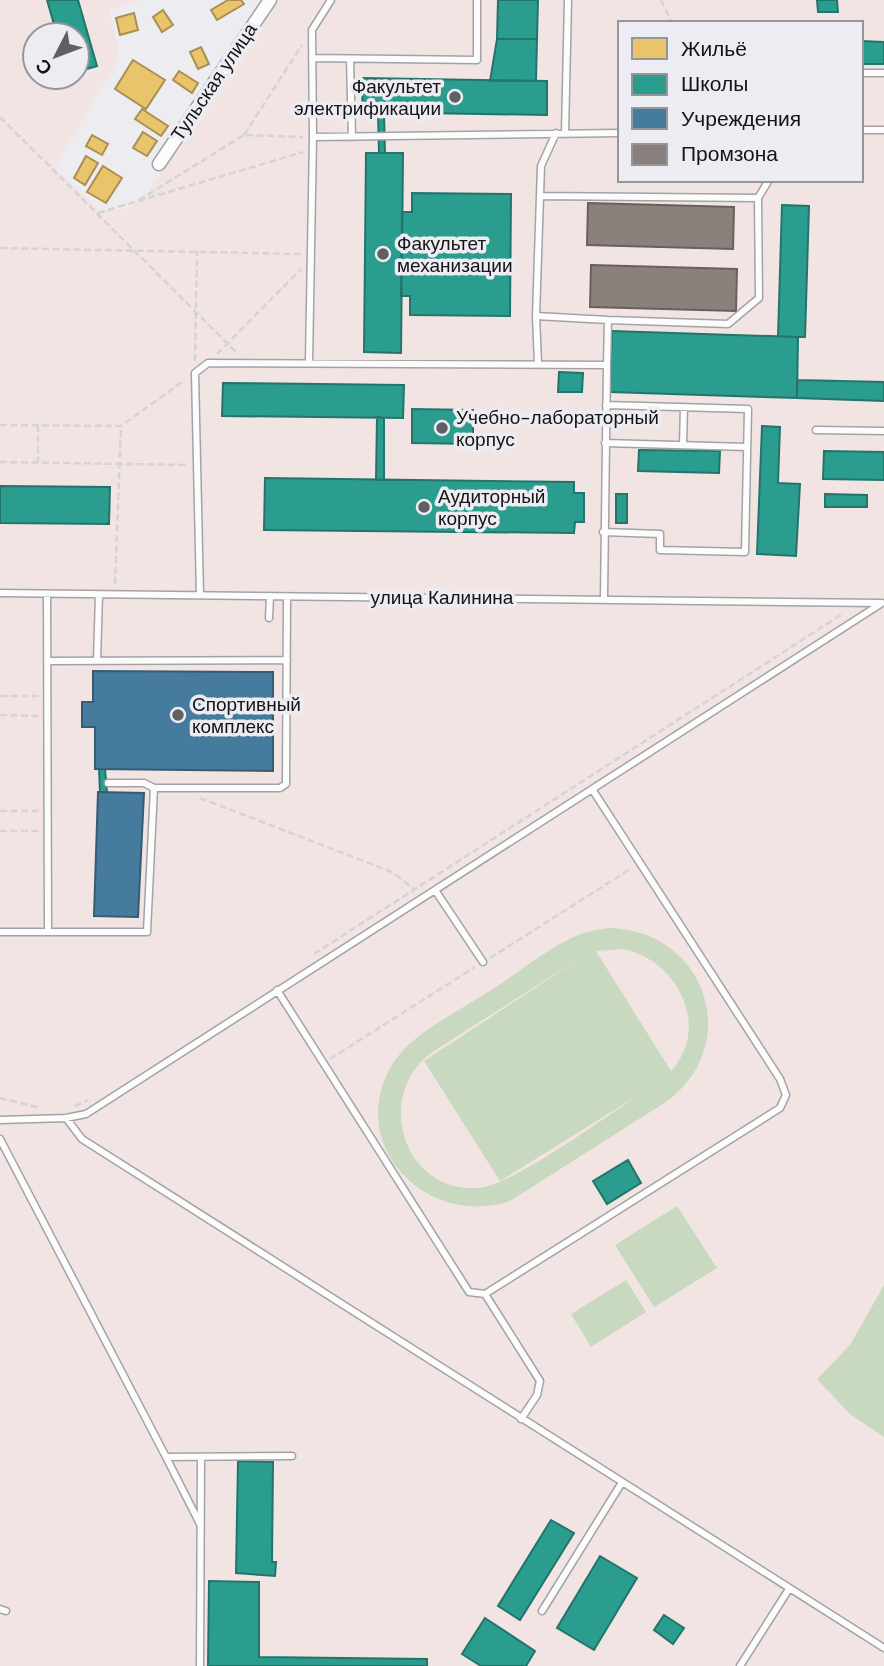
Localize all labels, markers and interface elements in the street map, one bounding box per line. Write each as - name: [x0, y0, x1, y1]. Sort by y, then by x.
- street label: Тульская улица: [165, 18, 263, 146]
- north arrow: [21, 21, 91, 91]
- legend: [618, 21, 863, 182]
- text: Жильё: [681, 35, 747, 63]
- text: С: [30, 53, 58, 81]
- text: Школы: [681, 70, 748, 98]
- place label: Факультет электрификации: [294, 74, 441, 121]
- marker: Факультет электрификации: [447, 89, 463, 105]
- text: Учреждения: [681, 105, 801, 133]
- text: Промзона: [681, 140, 778, 168]
- place label: Факультет механизации: [397, 231, 513, 278]
- marker: Факультет механизации: [375, 246, 391, 262]
- place label: Учебно-лабораторный корпус: [456, 405, 659, 452]
- marker: Учебно-лабораторный корпус: [434, 420, 450, 436]
- place label: Аудиторный корпус: [438, 484, 545, 531]
- marker: Аудиторный корпус: [416, 499, 432, 515]
- street label: улица Калинина: [371, 585, 514, 610]
- place label: Спортивный комплекс: [192, 692, 301, 739]
- marker: Спортивный комплекс: [170, 707, 186, 723]

